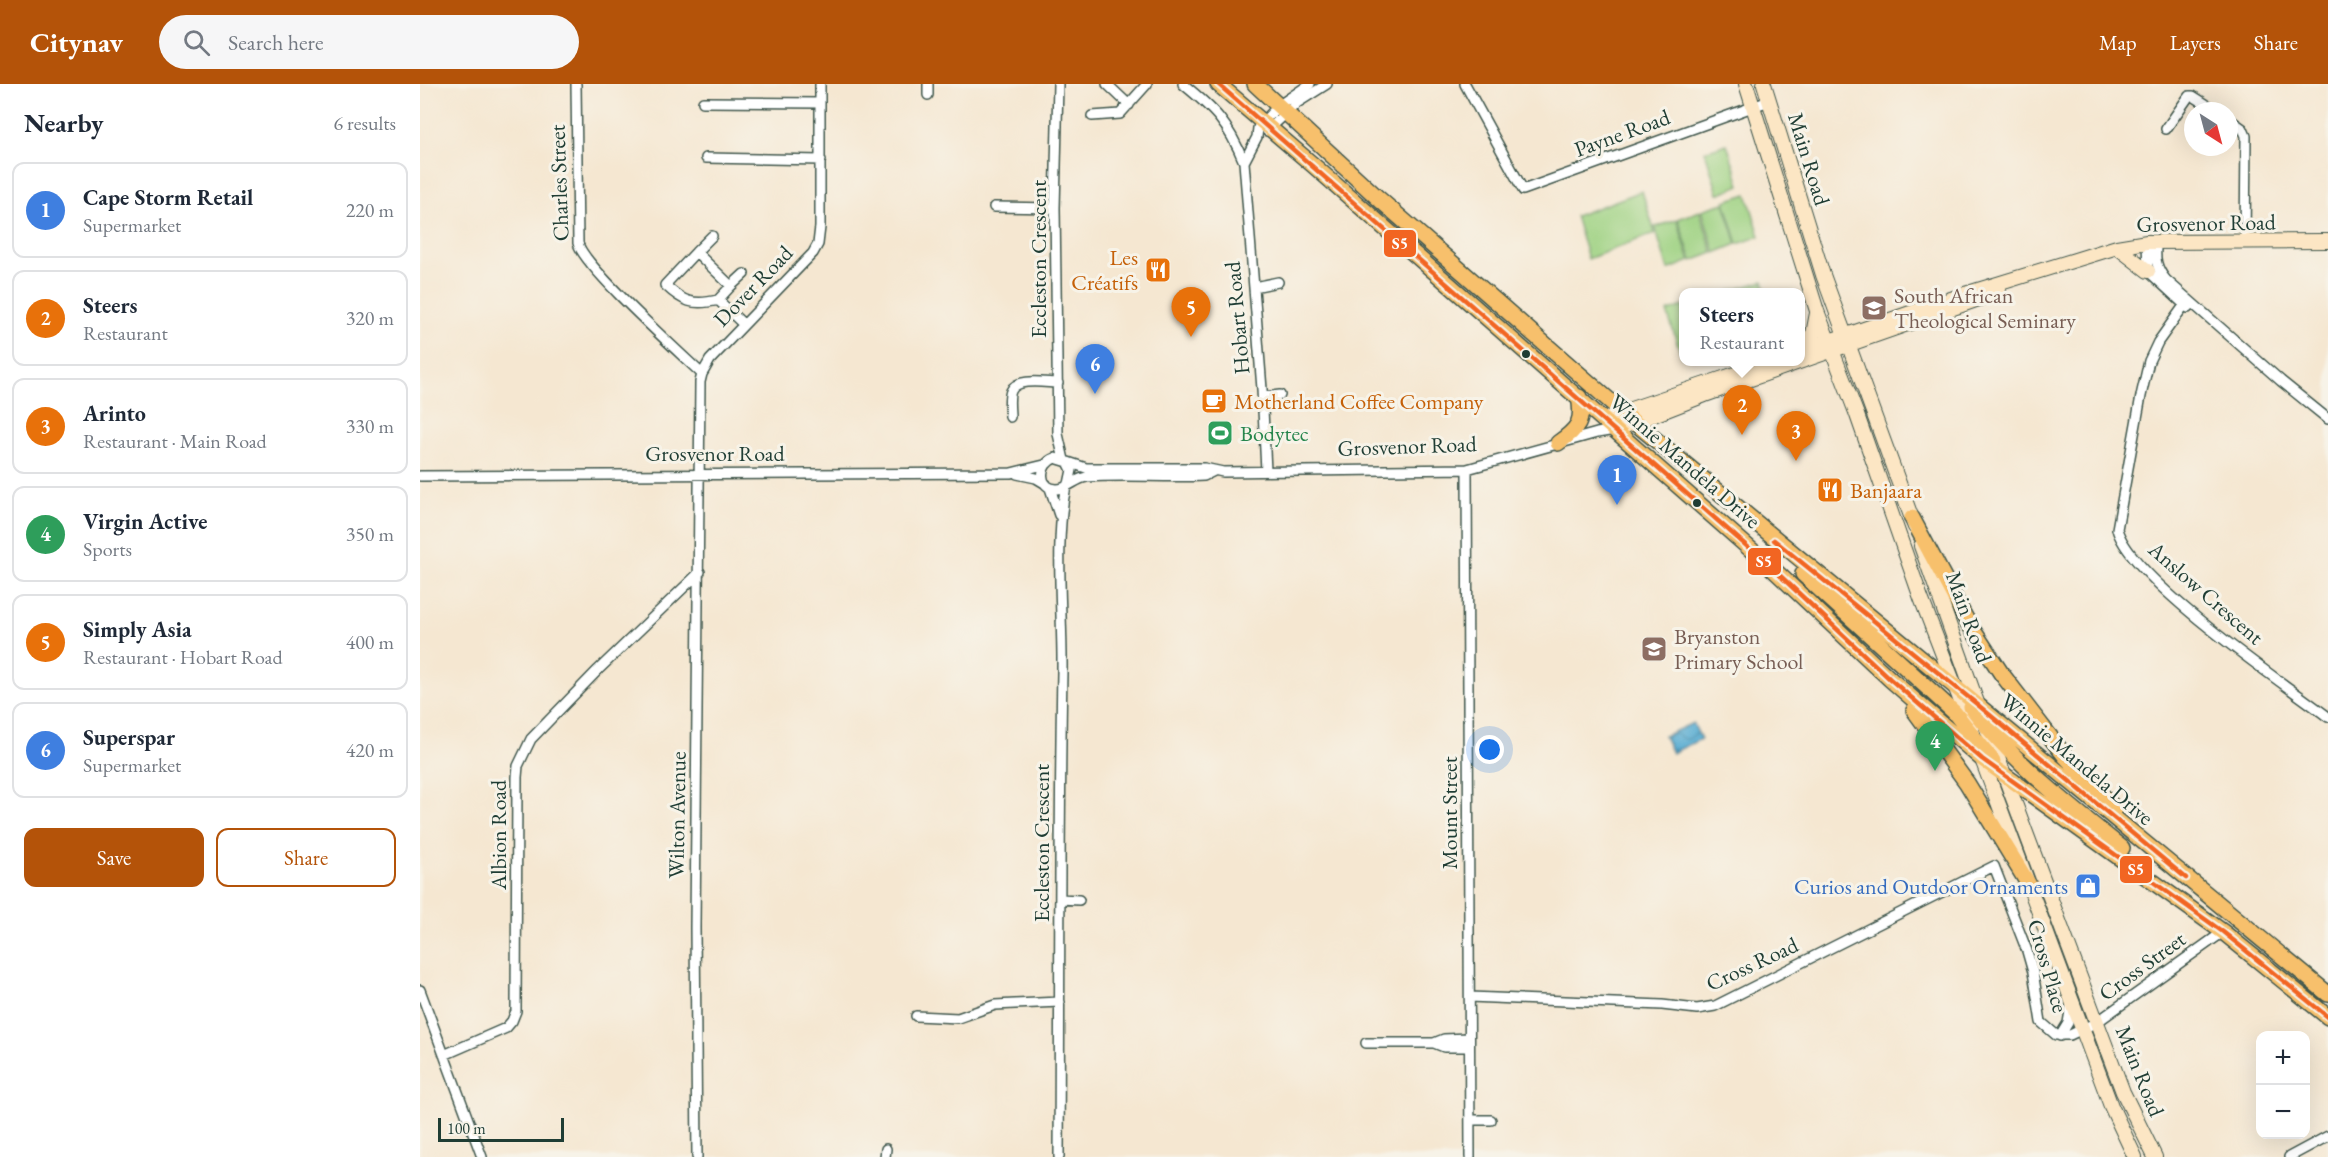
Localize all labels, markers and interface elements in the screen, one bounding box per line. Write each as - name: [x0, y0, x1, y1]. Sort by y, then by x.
- search box: [159, 15, 579, 69]
- text: Citynav: [30, 24, 123, 60]
- icon: search: [180, 26, 213, 59]
- text: Search here: [228, 28, 324, 57]
- text: Map: [2099, 29, 2137, 56]
- text: Layers: [2170, 29, 2221, 56]
- text: Share: [2254, 29, 2298, 56]
- street label: Payne Road: [1570, 102, 1675, 164]
- north arrow: [2184, 102, 2238, 156]
- text: Nearby: [24, 106, 104, 140]
- street label: Main Road: [1781, 109, 1837, 210]
- text: 6 results: [333, 110, 396, 136]
- street label: Charles Street: [542, 124, 576, 242]
- street label: Eccleston Crescent: [1024, 180, 1053, 338]
- text: Cape Storm Retail: [83, 183, 253, 212]
- text: 1: [40, 197, 51, 223]
- text: 220 m: [346, 197, 394, 223]
- street label: Grosvenor Road: [2136, 207, 2277, 239]
- text: Supermarket: [83, 212, 181, 238]
- line badge: S5: [1383, 229, 1417, 258]
- text: S5: [1392, 233, 1408, 254]
- street label: Dover Road: [707, 238, 800, 333]
- place label: Les Créatifs: [1071, 243, 1138, 297]
- restaurant icon: Les Créatifs: [1143, 255, 1173, 285]
- street label: Hobart Road: [1218, 260, 1256, 376]
- place label: South African Theological Seminary: [1894, 281, 2076, 335]
- pin: 5: [1172, 288, 1210, 337]
- popup: [1679, 288, 1805, 366]
- text: Steers: [83, 291, 137, 320]
- school or university icon: South African Theological Seminary: [1859, 293, 1889, 323]
- text: Steers: [1700, 300, 1754, 329]
- text: 2: [40, 305, 51, 331]
- text: 320 m: [346, 305, 394, 331]
- text: Restaurant: [83, 320, 168, 346]
- text: Restaurant: [1700, 329, 1784, 355]
- pin: 6: [1076, 344, 1114, 394]
- unlabelled marker: [1520, 348, 1532, 360]
- cafe icon: Motherland Coffee Company: [1199, 386, 1229, 416]
- pin: 2: [1722, 386, 1762, 435]
- place label: Motherland Coffee Company: [1234, 387, 1484, 416]
- street label: Winnie Mandela Drive: [1603, 387, 1767, 535]
- text: Arinto: [83, 399, 146, 428]
- pin: 3: [1776, 412, 1816, 461]
- text: 3: [40, 413, 51, 439]
- text: 330 m: [346, 413, 394, 439]
- sports icon: Bodytec: [1205, 418, 1235, 448]
- place label: Bodytec: [1240, 419, 1309, 448]
- text: Restaurant · Main Road: [83, 428, 267, 454]
- street label: Grosvenor Road: [1337, 429, 1478, 463]
- street label: Grosvenor Road: [645, 439, 786, 468]
- pin: 1: [1598, 456, 1636, 505]
- restaurant icon: Banjaara: [1815, 475, 1845, 505]
- place label: Banjaara: [1850, 476, 1922, 505]
- unlabelled marker: [1691, 497, 1703, 509]
- text: Virgin Active: [83, 507, 207, 536]
- text: 4: [40, 521, 51, 547]
- text: 350 m: [346, 521, 394, 547]
- street label: Anslow Crescent: [2142, 534, 2270, 651]
- text: Sports: [83, 536, 132, 562]
- line badge: S5: [1747, 547, 1782, 576]
- text: S5: [1756, 551, 1772, 572]
- street label: Main Road: [1939, 567, 1999, 668]
- text: Simply Asia: [83, 615, 192, 644]
- place label: Bryanston Primary School: [1674, 622, 1803, 676]
- text: 5: [40, 629, 51, 655]
- text: 400 m: [346, 629, 394, 655]
- school or university icon: Bryanston Primary School: [1639, 634, 1669, 664]
- text: Restaurant · Hobart Road: [83, 644, 283, 670]
- street label: Winnie Mandela Drive: [1994, 686, 2160, 832]
- pin: 4: [1916, 722, 1954, 771]
- text: Superspar: [83, 723, 175, 752]
- your location: [1475, 735, 1504, 764]
- text: 6: [40, 737, 51, 763]
- text: 420 m: [346, 737, 394, 763]
- street label: Wilton Avenue: [661, 751, 693, 879]
- text: Supermarket: [83, 752, 181, 778]
- street label: Mount Street: [1435, 756, 1464, 870]
- street label: Eccleston Crescent: [1027, 764, 1056, 922]
- street label: Albion Road: [484, 779, 513, 891]
- button: Save: [24, 828, 204, 887]
- button: Share: [216, 828, 396, 887]
- line badge: S5: [2119, 855, 2153, 884]
- text: S5: [2128, 859, 2144, 880]
- shop icon: Curios and Outdoor Ornaments: [2073, 871, 2103, 901]
- place label: Curios and Outdoor Ornaments: [1794, 872, 2068, 901]
- street label: Cross Place: [2021, 916, 2075, 1016]
- street label: Cross Street: [2093, 925, 2191, 1007]
- street label: Cross Road: [1701, 930, 1804, 998]
- street label: Main Road: [2109, 1021, 2172, 1122]
- map controls: [2256, 1031, 2310, 1139]
- button: +: [2256, 1031, 2310, 1085]
- button: −: [2256, 1085, 2310, 1139]
- scale bar: [438, 1115, 564, 1142]
- text: 100 m: [447, 1118, 486, 1139]

